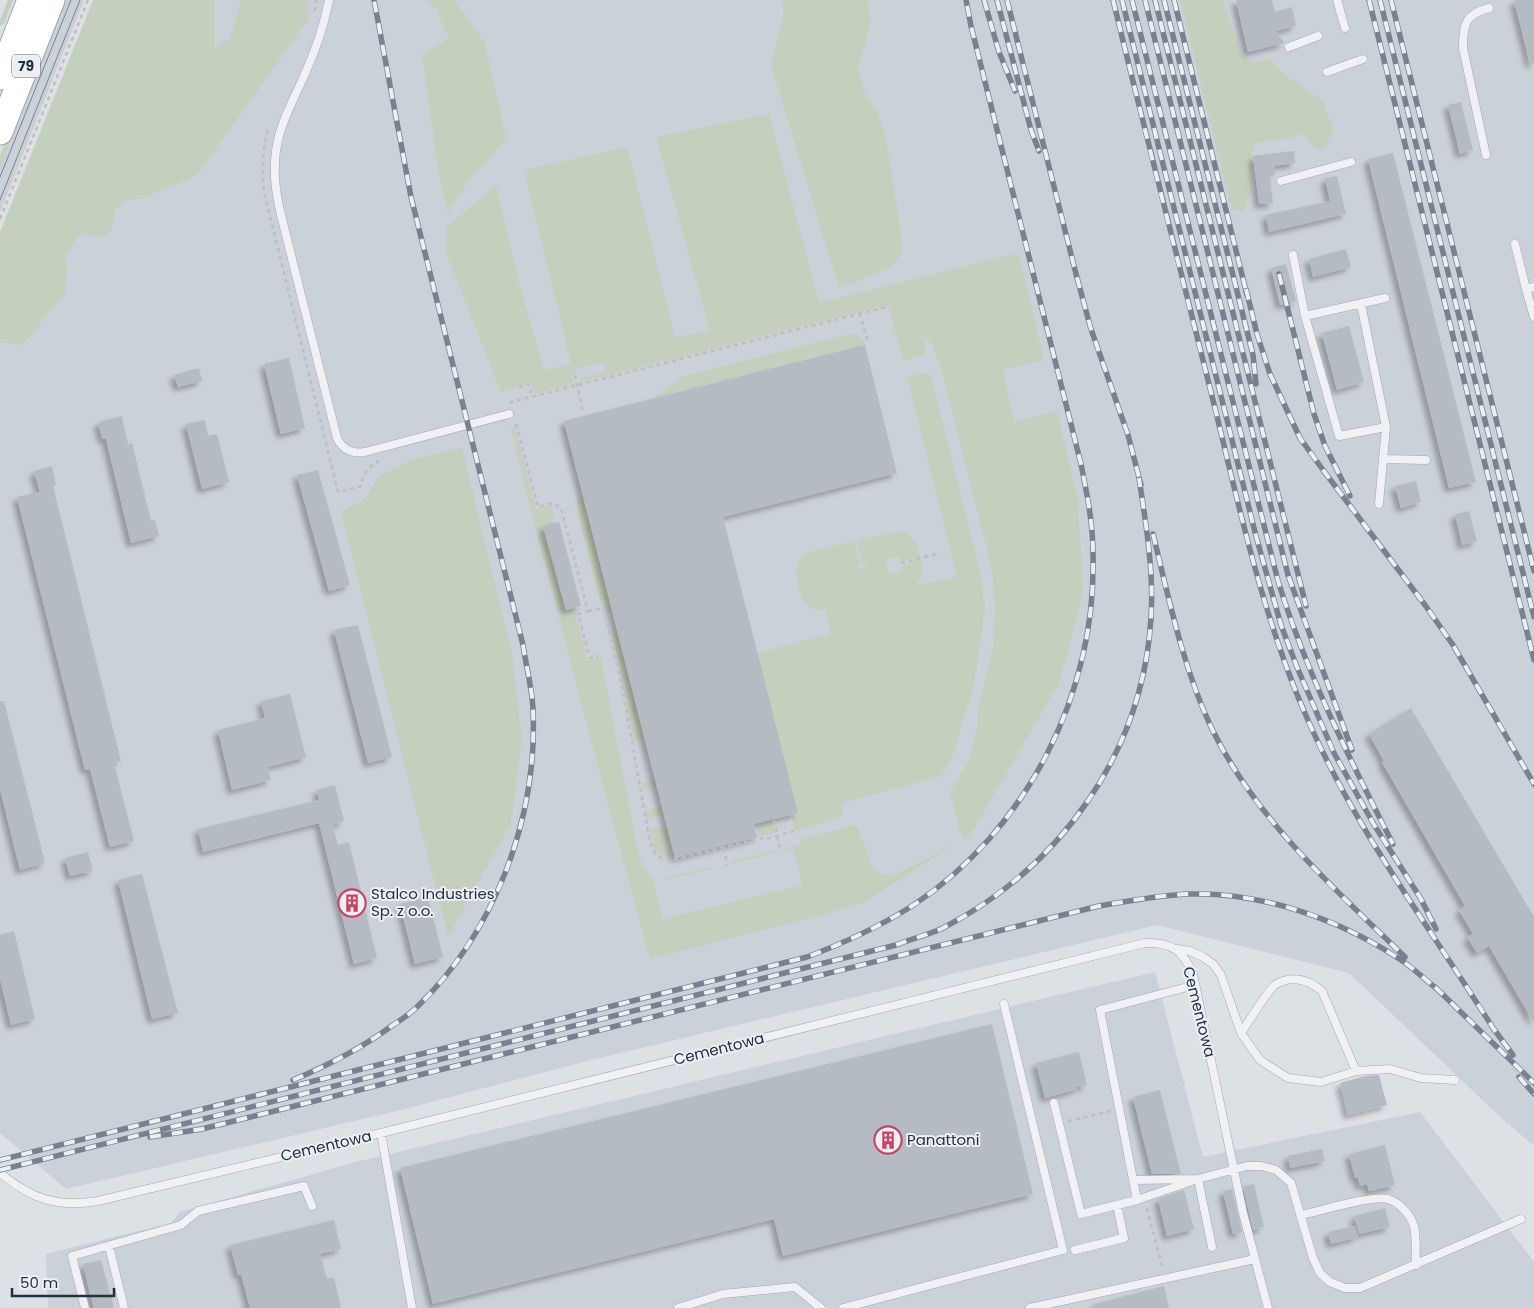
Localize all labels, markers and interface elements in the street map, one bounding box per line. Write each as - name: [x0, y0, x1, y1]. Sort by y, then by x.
- road number: 79: [12, 54, 40, 78]
- place label: Stalco Industries Sp. z o.o.: [371, 883, 495, 921]
- building icon: Stalco Industries Sp. z o.o.: [337, 888, 367, 918]
- street label: Cementowa: [1178, 964, 1221, 1059]
- street label: Cementowa: [671, 1027, 766, 1070]
- street label: Cementowa: [278, 1125, 373, 1166]
- building icon: Panattoni: [873, 1125, 903, 1155]
- place label: Panattoni: [907, 1129, 979, 1150]
- scale bar: [12, 1266, 115, 1298]
- text: 50 m: [20, 1272, 58, 1293]

